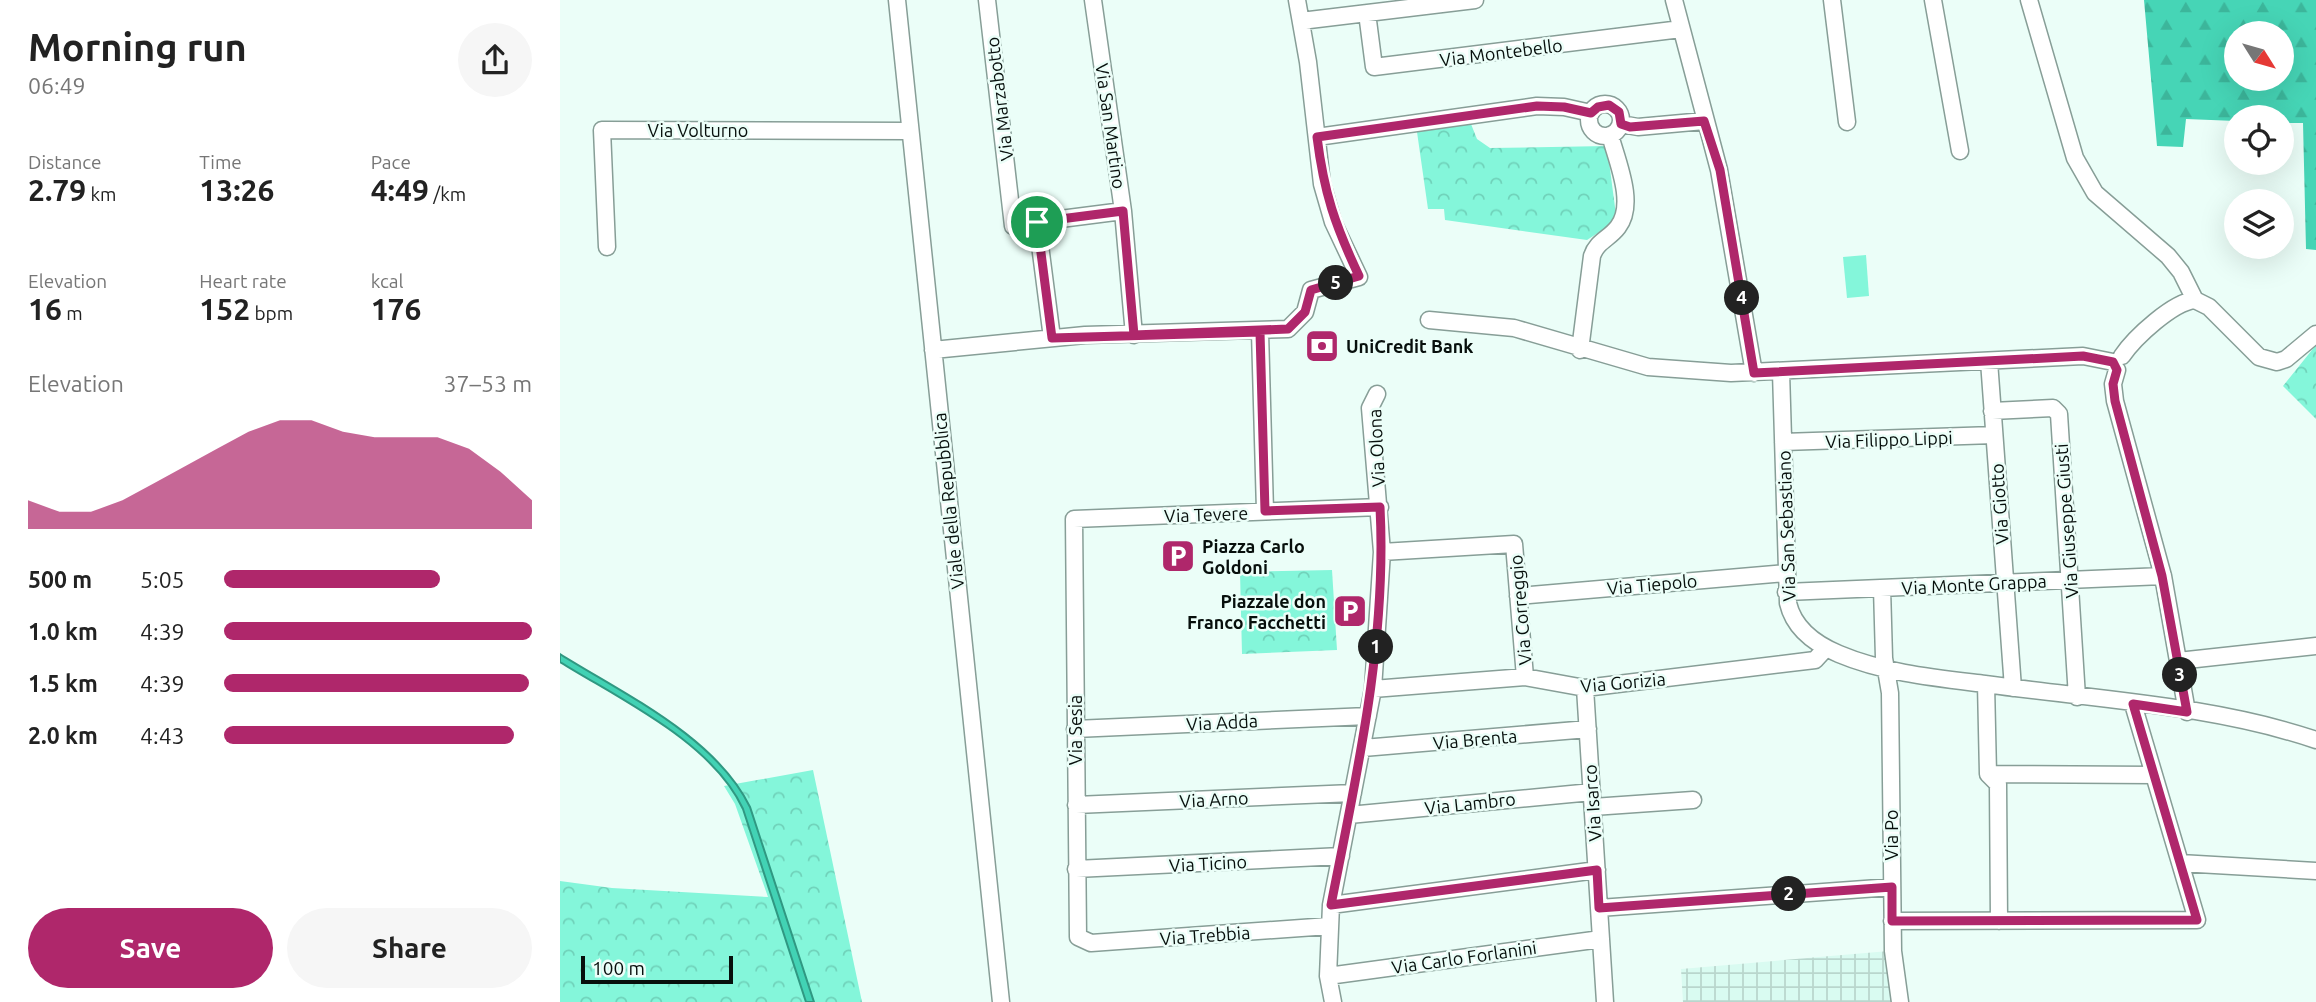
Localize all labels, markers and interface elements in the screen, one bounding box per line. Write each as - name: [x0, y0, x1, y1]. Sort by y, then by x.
- north arrow: [2224, 21, 2294, 91]
- map controls: [2224, 21, 2294, 259]
- button: share: [458, 23, 532, 97]
- text: Morning run: [28, 26, 247, 68]
- street label: Via Montebello: [1438, 35, 1564, 69]
- street label: Via Marzabotto: [981, 36, 1017, 162]
- street label: Via San Martino: [1092, 62, 1130, 190]
- text: 06:49: [28, 73, 86, 98]
- button: locate: [2224, 105, 2294, 175]
- street label: Via Volturno: [648, 120, 748, 140]
- text: Distance: [28, 151, 102, 173]
- text: Time: [199, 151, 242, 173]
- text: Pace: [371, 151, 411, 173]
- text: 2.79: [28, 173, 86, 207]
- text: 13:26: [199, 173, 274, 207]
- text: 4:49: [371, 173, 429, 207]
- text: km: [86, 183, 116, 205]
- text: /km: [429, 183, 466, 205]
- button: layers: [2224, 189, 2294, 259]
- pin: [1007, 192, 1067, 252]
- icon: arrive: [1018, 203, 1056, 241]
- pin: 5: [1318, 266, 1354, 300]
- text: Elevation: [28, 270, 107, 292]
- text: Heart rate: [199, 270, 287, 292]
- text: kcal: [371, 270, 403, 292]
- text: 5: [1330, 271, 1341, 293]
- pin: 4: [1724, 280, 1760, 316]
- text: 4: [1736, 286, 1747, 308]
- text: 16: [28, 292, 62, 326]
- text: 152: [199, 292, 250, 326]
- text: 176: [371, 292, 421, 326]
- text: m: [62, 302, 83, 324]
- text: bpm: [250, 302, 293, 324]
- bank icon: UniCredit Bank: [1303, 327, 1341, 365]
- place label: UniCredit Bank: [1346, 336, 1473, 356]
- text: Elevation: [28, 371, 124, 396]
- text: 37–53 m: [444, 371, 532, 396]
- street label: Via Olona: [1364, 408, 1388, 488]
- street label: Viale della Repubblica: [929, 412, 967, 590]
- street label: Via Filippo Lippi: [1825, 427, 1953, 451]
- street label: Via Giuseppe Giusti: [2051, 443, 2081, 599]
- street label: Via San Sebastiano: [1773, 450, 1799, 602]
- street label: Via Giotto: [1986, 463, 2012, 545]
- street label: Via Tevere: [1164, 503, 1248, 525]
- place label: Piazza Carlo Goldoni: [1202, 536, 1305, 577]
- parking icon: Piazza Carlo Goldoni: [1159, 537, 1197, 575]
- street label: Via Correggio: [1505, 554, 1535, 666]
- text: 500 m: [28, 567, 92, 592]
- text: 5:05: [140, 567, 185, 592]
- street label: Via Tiepolo: [1606, 570, 1698, 598]
- street label: Via Monte Grappa: [1901, 570, 2047, 598]
- place label: Piazzale don Franco Facchetti: [1187, 591, 1326, 632]
- parking icon: Piazzale don Franco Facchetti: [1331, 592, 1369, 630]
- text: 1.0 km: [28, 619, 98, 644]
- text: 4:39: [140, 619, 185, 644]
- pin: 1: [1358, 630, 1394, 664]
- text: 1: [1370, 635, 1381, 657]
- pin: 3: [2162, 658, 2198, 692]
- text: 3: [2174, 663, 2185, 685]
- street label: Via Gorizia: [1580, 668, 1666, 696]
- text: 1.5 km: [28, 671, 98, 696]
- text: 4:39: [140, 671, 185, 696]
- street label: Via Sesia: [1065, 695, 1085, 765]
- street label: Via Adda: [1186, 710, 1258, 734]
- text: 2.0 km: [28, 723, 98, 748]
- text: 4:43: [140, 723, 185, 748]
- street label: Via Brenta: [1432, 725, 1518, 753]
- street label: Via Isarco: [1579, 764, 1605, 842]
- street label: Via Arno: [1179, 787, 1249, 811]
- street label: Via Lambro: [1423, 788, 1517, 818]
- street label: Via Po: [1881, 810, 1901, 860]
- street label: Via Ticino: [1168, 851, 1248, 875]
- pin: 2: [1772, 876, 1806, 912]
- text: 2: [1783, 882, 1794, 904]
- button: Save: [28, 908, 273, 988]
- button: Share: [287, 908, 532, 988]
- street label: Via Trebbia: [1159, 922, 1251, 948]
- street label: Via Carlo Forlanini: [1390, 937, 1538, 977]
- scale bar: [581, 953, 733, 985]
- text: 100 m: [592, 957, 645, 979]

